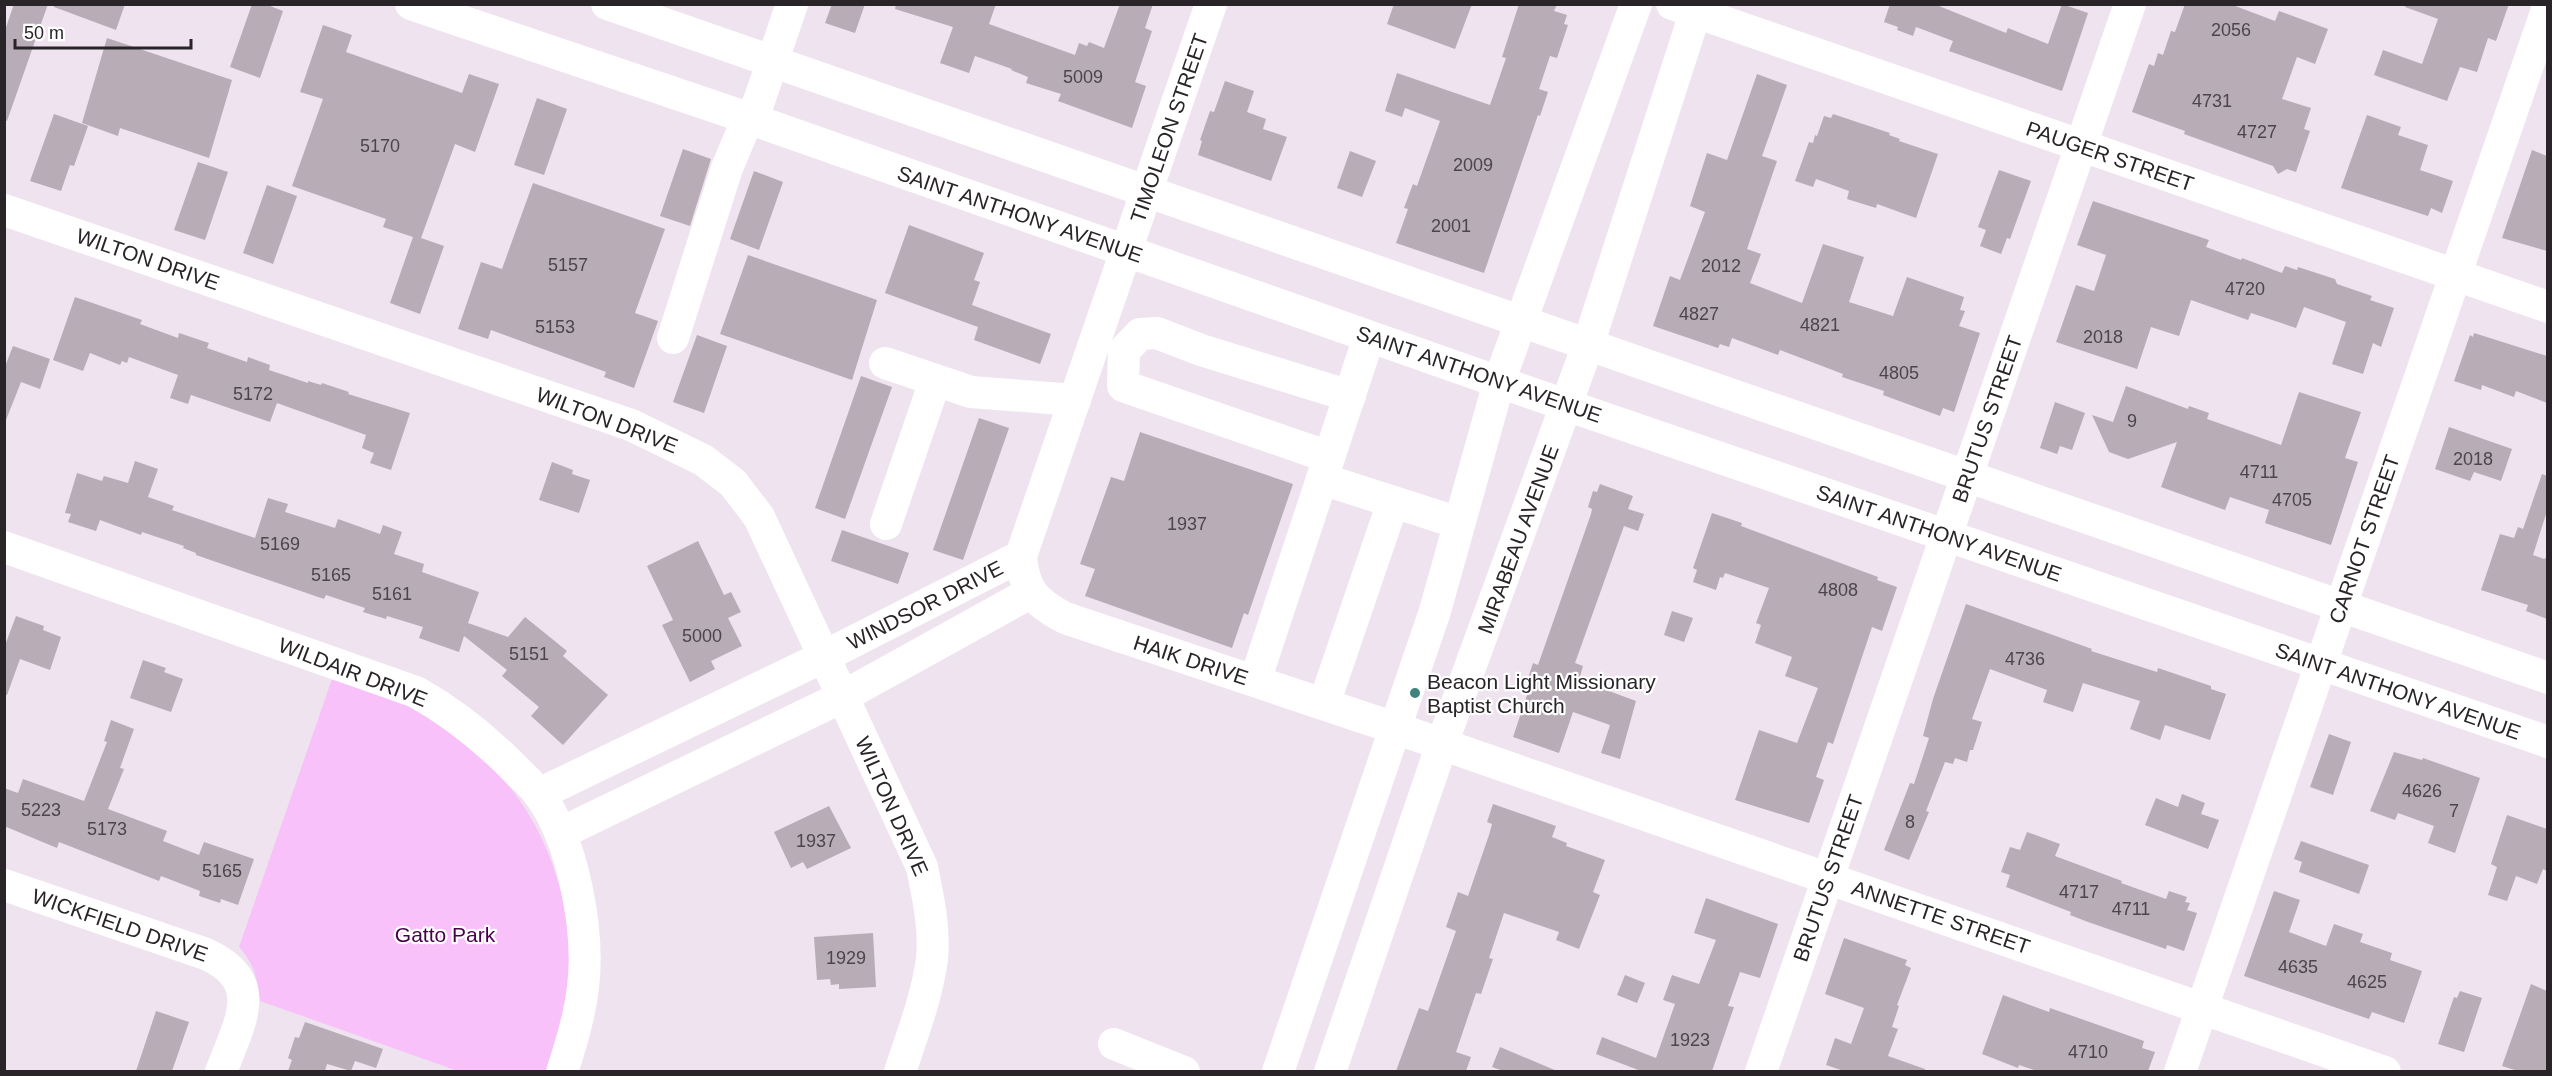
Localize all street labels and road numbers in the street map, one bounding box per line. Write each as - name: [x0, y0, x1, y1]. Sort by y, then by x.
- street label: TIMOLEON STREET: [1126, 30, 1212, 226]
- street label: PAUGER STREET: [2023, 117, 2197, 196]
- street label: SAINT ANTHONY AVENUE: [894, 161, 1146, 267]
- street label: WILTON DRIVE: [73, 224, 223, 294]
- street label: SAINT ANTHONY AVENUE: [1353, 321, 1605, 427]
- street label: BRUTUS STREET: [1948, 332, 2026, 505]
- street label: WILTON DRIVE: [533, 382, 681, 458]
- street label: MIRABEAU AVENUE: [1473, 441, 1563, 637]
- street label: CARNOT STREET: [2324, 451, 2404, 626]
- street label: SAINT ANTHONY AVENUE: [1813, 480, 2065, 586]
- street label: WINDSOR DRIVE: [843, 556, 1007, 654]
- street label: HAIK DRIVE: [1131, 631, 1251, 689]
- street label: WILDAIR DRIVE: [275, 633, 431, 711]
- street label: SAINT ANTHONY AVENUE: [2272, 638, 2524, 744]
- street label: WILTON DRIVE: [851, 733, 933, 879]
- street label: BRUTUS STREET: [1789, 791, 1867, 964]
- street label: ANNETTE STREET: [1849, 876, 2033, 958]
- street label: WICKFIELD DRIVE: [29, 884, 211, 966]

